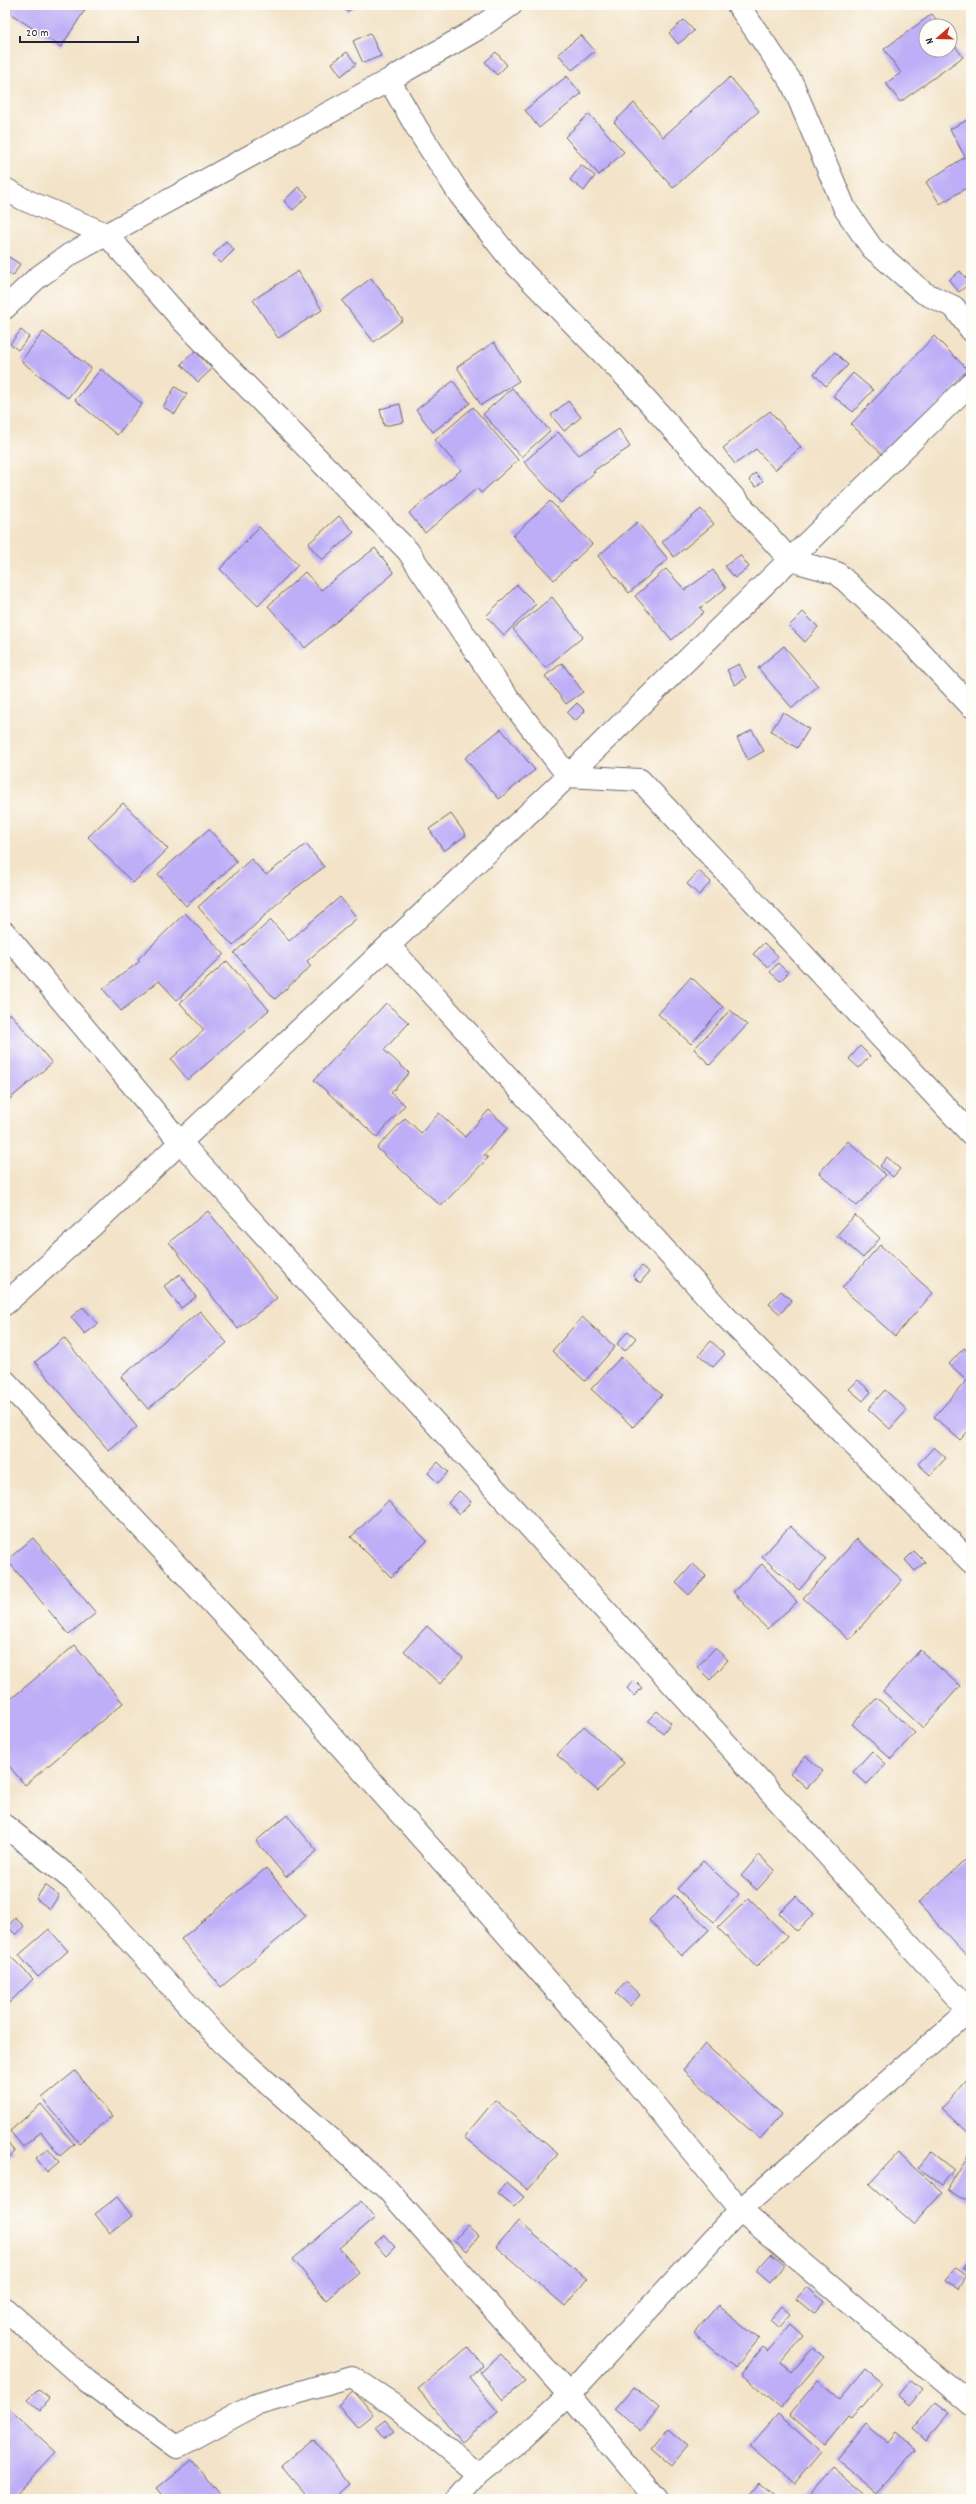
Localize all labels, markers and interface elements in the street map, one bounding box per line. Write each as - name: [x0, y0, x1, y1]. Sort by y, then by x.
- scale bar: [20, 18, 138, 44]
- north arrow: [918, 18, 958, 58]
- text: 20 m: [26, 25, 49, 42]
- text: N: [922, 35, 939, 46]

